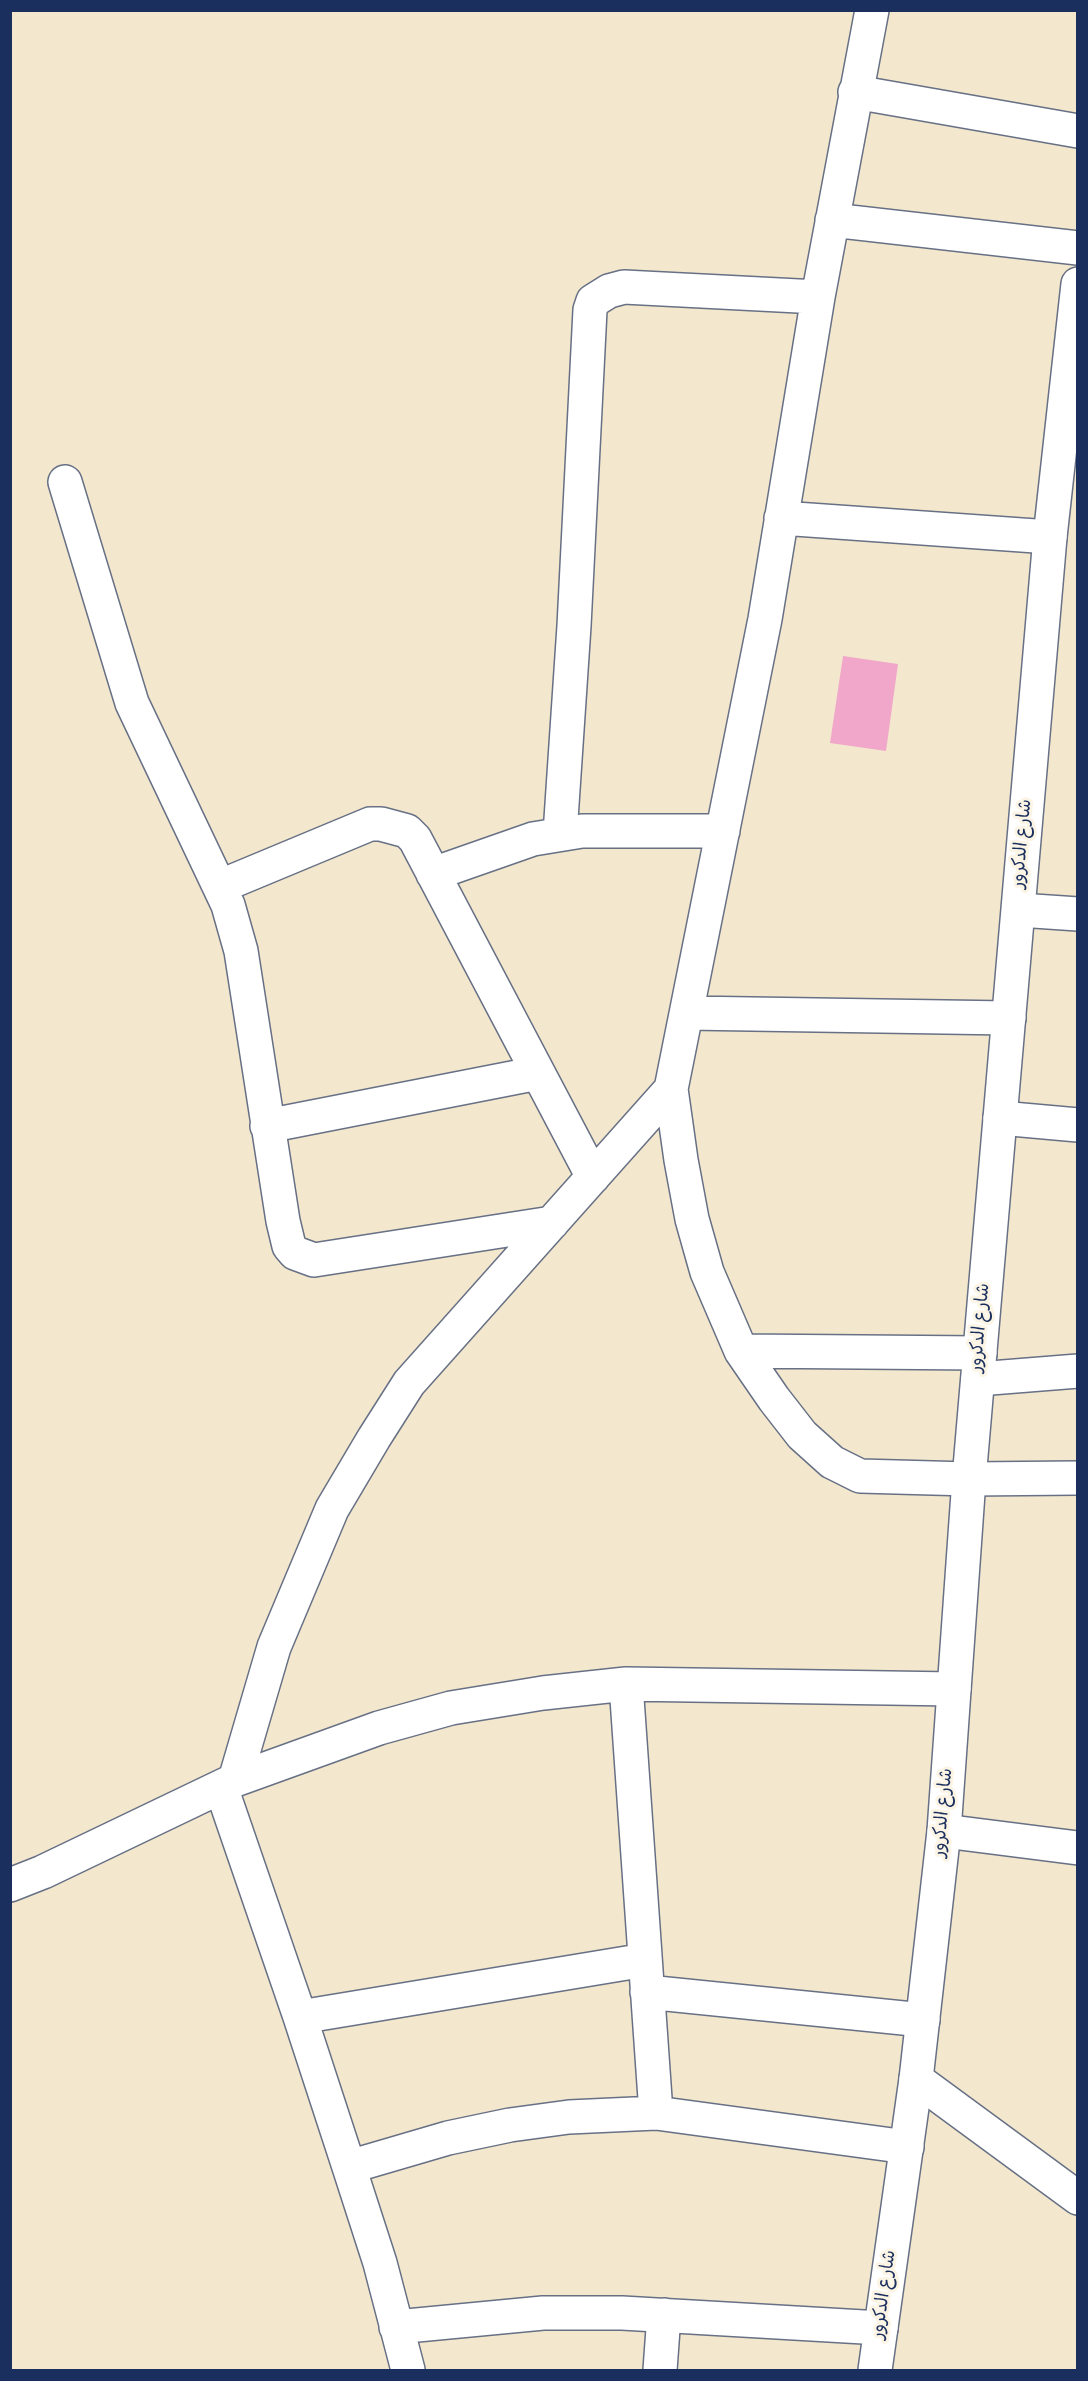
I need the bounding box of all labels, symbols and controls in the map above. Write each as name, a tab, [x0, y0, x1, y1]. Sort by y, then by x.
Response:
street label: شارع الدكرور	[1009, 799, 1039, 889]
street label: شارع الدكرور	[967, 1283, 997, 1373]
street label: شارع الدكرور	[930, 1768, 960, 1858]
street label: شارع الدكرور	[869, 2249, 903, 2341]

